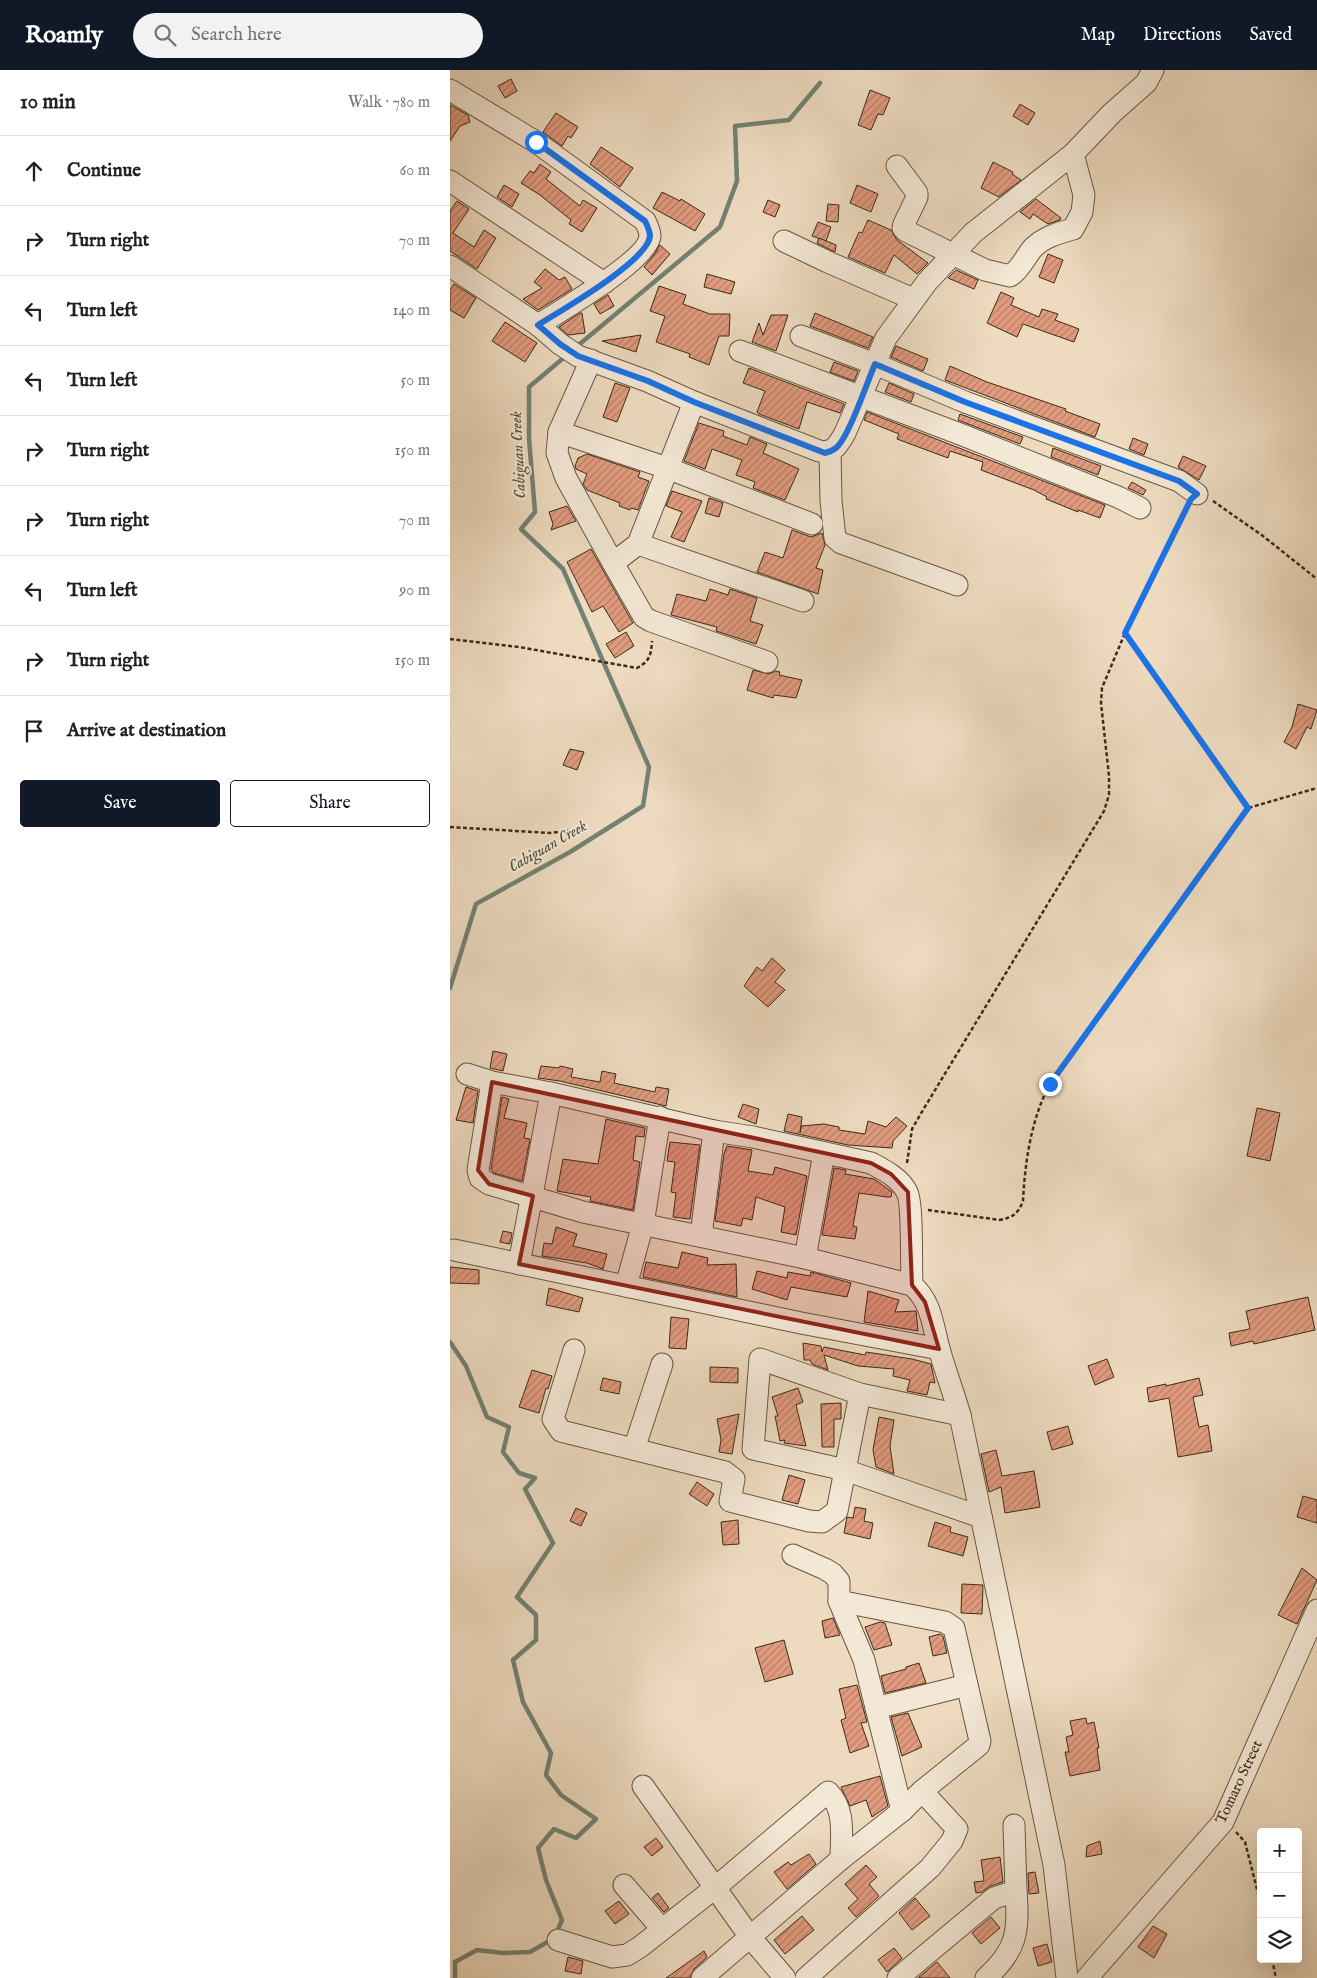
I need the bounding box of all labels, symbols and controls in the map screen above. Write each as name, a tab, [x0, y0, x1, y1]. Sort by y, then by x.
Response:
search box	[133, 13, 483, 58]
text: Roamly	[25, 20, 103, 51]
icon: search	[151, 21, 179, 49]
text: Search here	[191, 23, 282, 47]
text: Map	[1081, 24, 1115, 47]
text: Directions	[1143, 24, 1221, 47]
text: Saved	[1249, 24, 1292, 47]
text: 10 min	[20, 89, 76, 116]
text: Walk · 780 m	[348, 93, 430, 113]
route start	[525, 131, 548, 154]
icon: ahead	[20, 157, 48, 185]
text: Continue	[67, 159, 141, 183]
text: 60 m	[400, 161, 430, 181]
icon: right	[20, 227, 48, 255]
text: Turn right	[67, 229, 149, 253]
text: 70 m	[399, 231, 430, 251]
icon: left	[20, 297, 48, 325]
text: Turn left	[67, 299, 138, 323]
text: 140 m	[392, 301, 430, 321]
icon: left	[20, 367, 48, 395]
text: Turn left	[67, 369, 138, 393]
text: 50 m	[401, 371, 430, 391]
water label: Cabiguan Creek	[507, 410, 531, 499]
icon: right	[20, 437, 48, 465]
text: Turn right	[67, 439, 149, 463]
text: 150 m	[395, 441, 430, 461]
icon: right	[20, 507, 48, 535]
text: Turn right	[67, 509, 149, 533]
text: 70 m	[399, 511, 430, 531]
icon: left	[20, 577, 48, 605]
text: Turn left	[67, 579, 138, 603]
text: 90 m	[399, 581, 430, 601]
icon: right	[20, 647, 48, 675]
text: Turn right	[67, 649, 149, 673]
text: 150 m	[395, 651, 430, 671]
icon: arrive	[20, 717, 48, 745]
text: Arrive at destination	[67, 719, 226, 743]
button: Save	[20, 780, 220, 827]
button: Share	[230, 780, 430, 827]
water label: Cabiguan Creek	[505, 816, 591, 878]
route end	[1039, 1073, 1062, 1096]
street label: Tomaro Street	[1211, 1737, 1267, 1827]
map controls	[1257, 1828, 1302, 1963]
button: +	[1257, 1828, 1302, 1873]
button: −	[1257, 1873, 1302, 1918]
button: layers	[1257, 1918, 1302, 1963]

